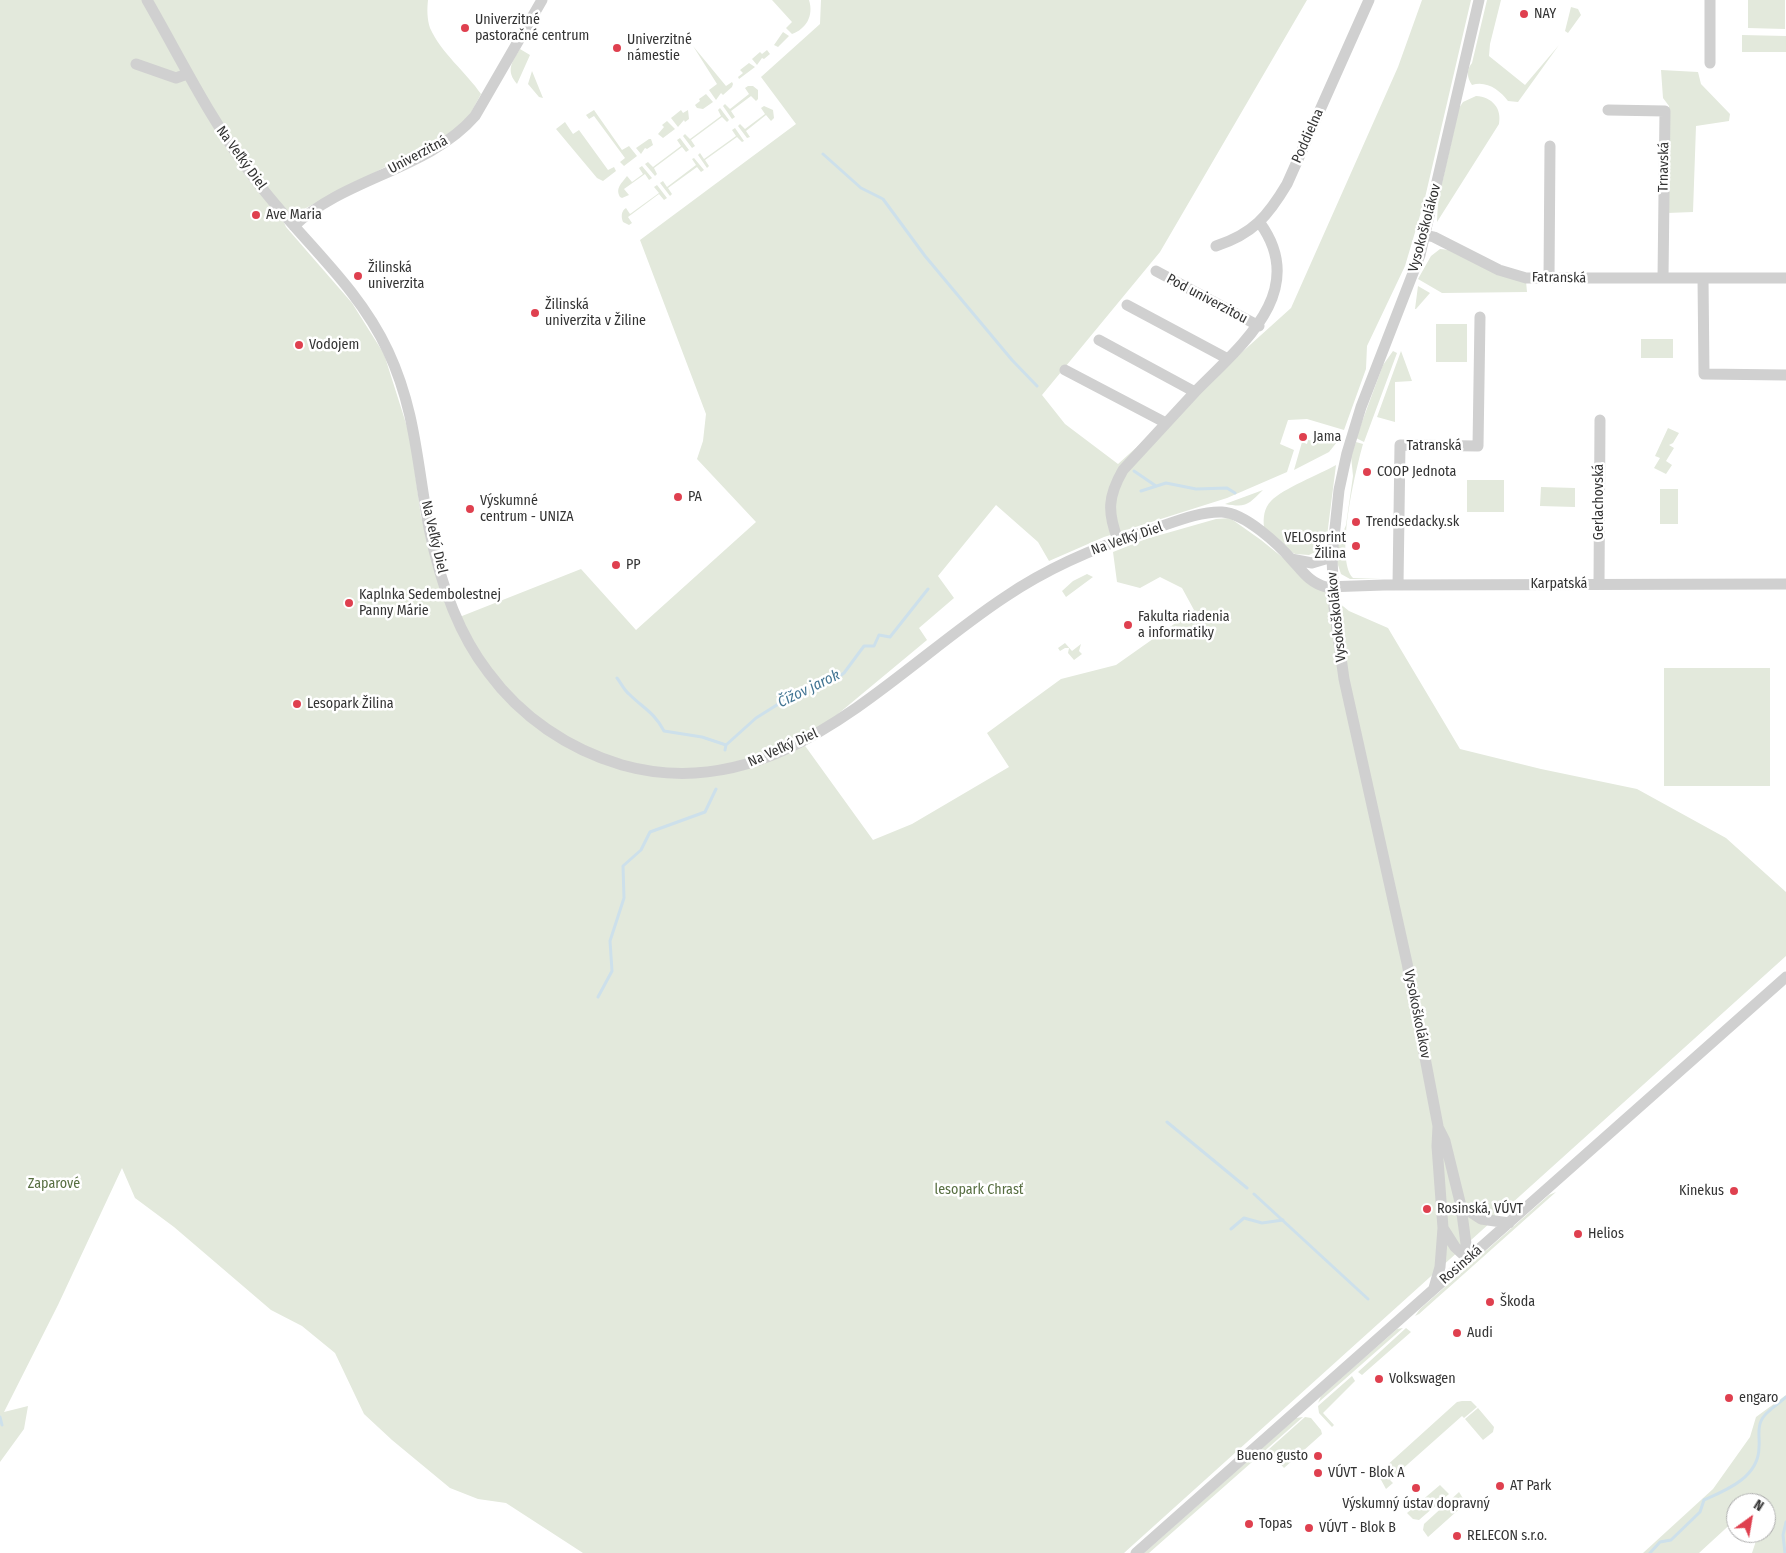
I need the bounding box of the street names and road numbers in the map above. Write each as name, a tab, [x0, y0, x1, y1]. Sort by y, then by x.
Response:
street label: Poddielna	[1289, 106, 1327, 166]
street label: Na Veľký Diel	[212, 123, 270, 193]
street label: Univerzitná	[385, 132, 451, 178]
street label: Trnavská	[1655, 142, 1673, 192]
street label: Vysokoškolákov	[1405, 182, 1445, 274]
street label: Fatranská	[1532, 269, 1586, 287]
street label: Pod univerzitou	[1164, 271, 1250, 327]
street label: Tatranská	[1406, 438, 1462, 454]
street label: Gerlachovská	[1591, 464, 1607, 540]
street label: Na Veľký Diel	[417, 499, 451, 575]
street label: Na Veľký Diel	[1089, 519, 1165, 559]
street label: Vysokoškolákov	[1324, 571, 1350, 663]
street label: Karpatská	[1531, 576, 1587, 592]
street label: Na Veľký Diel	[746, 725, 820, 771]
street label: Vysokoškolákov	[1400, 968, 1434, 1060]
street label: Rosinská	[1436, 1242, 1486, 1288]

